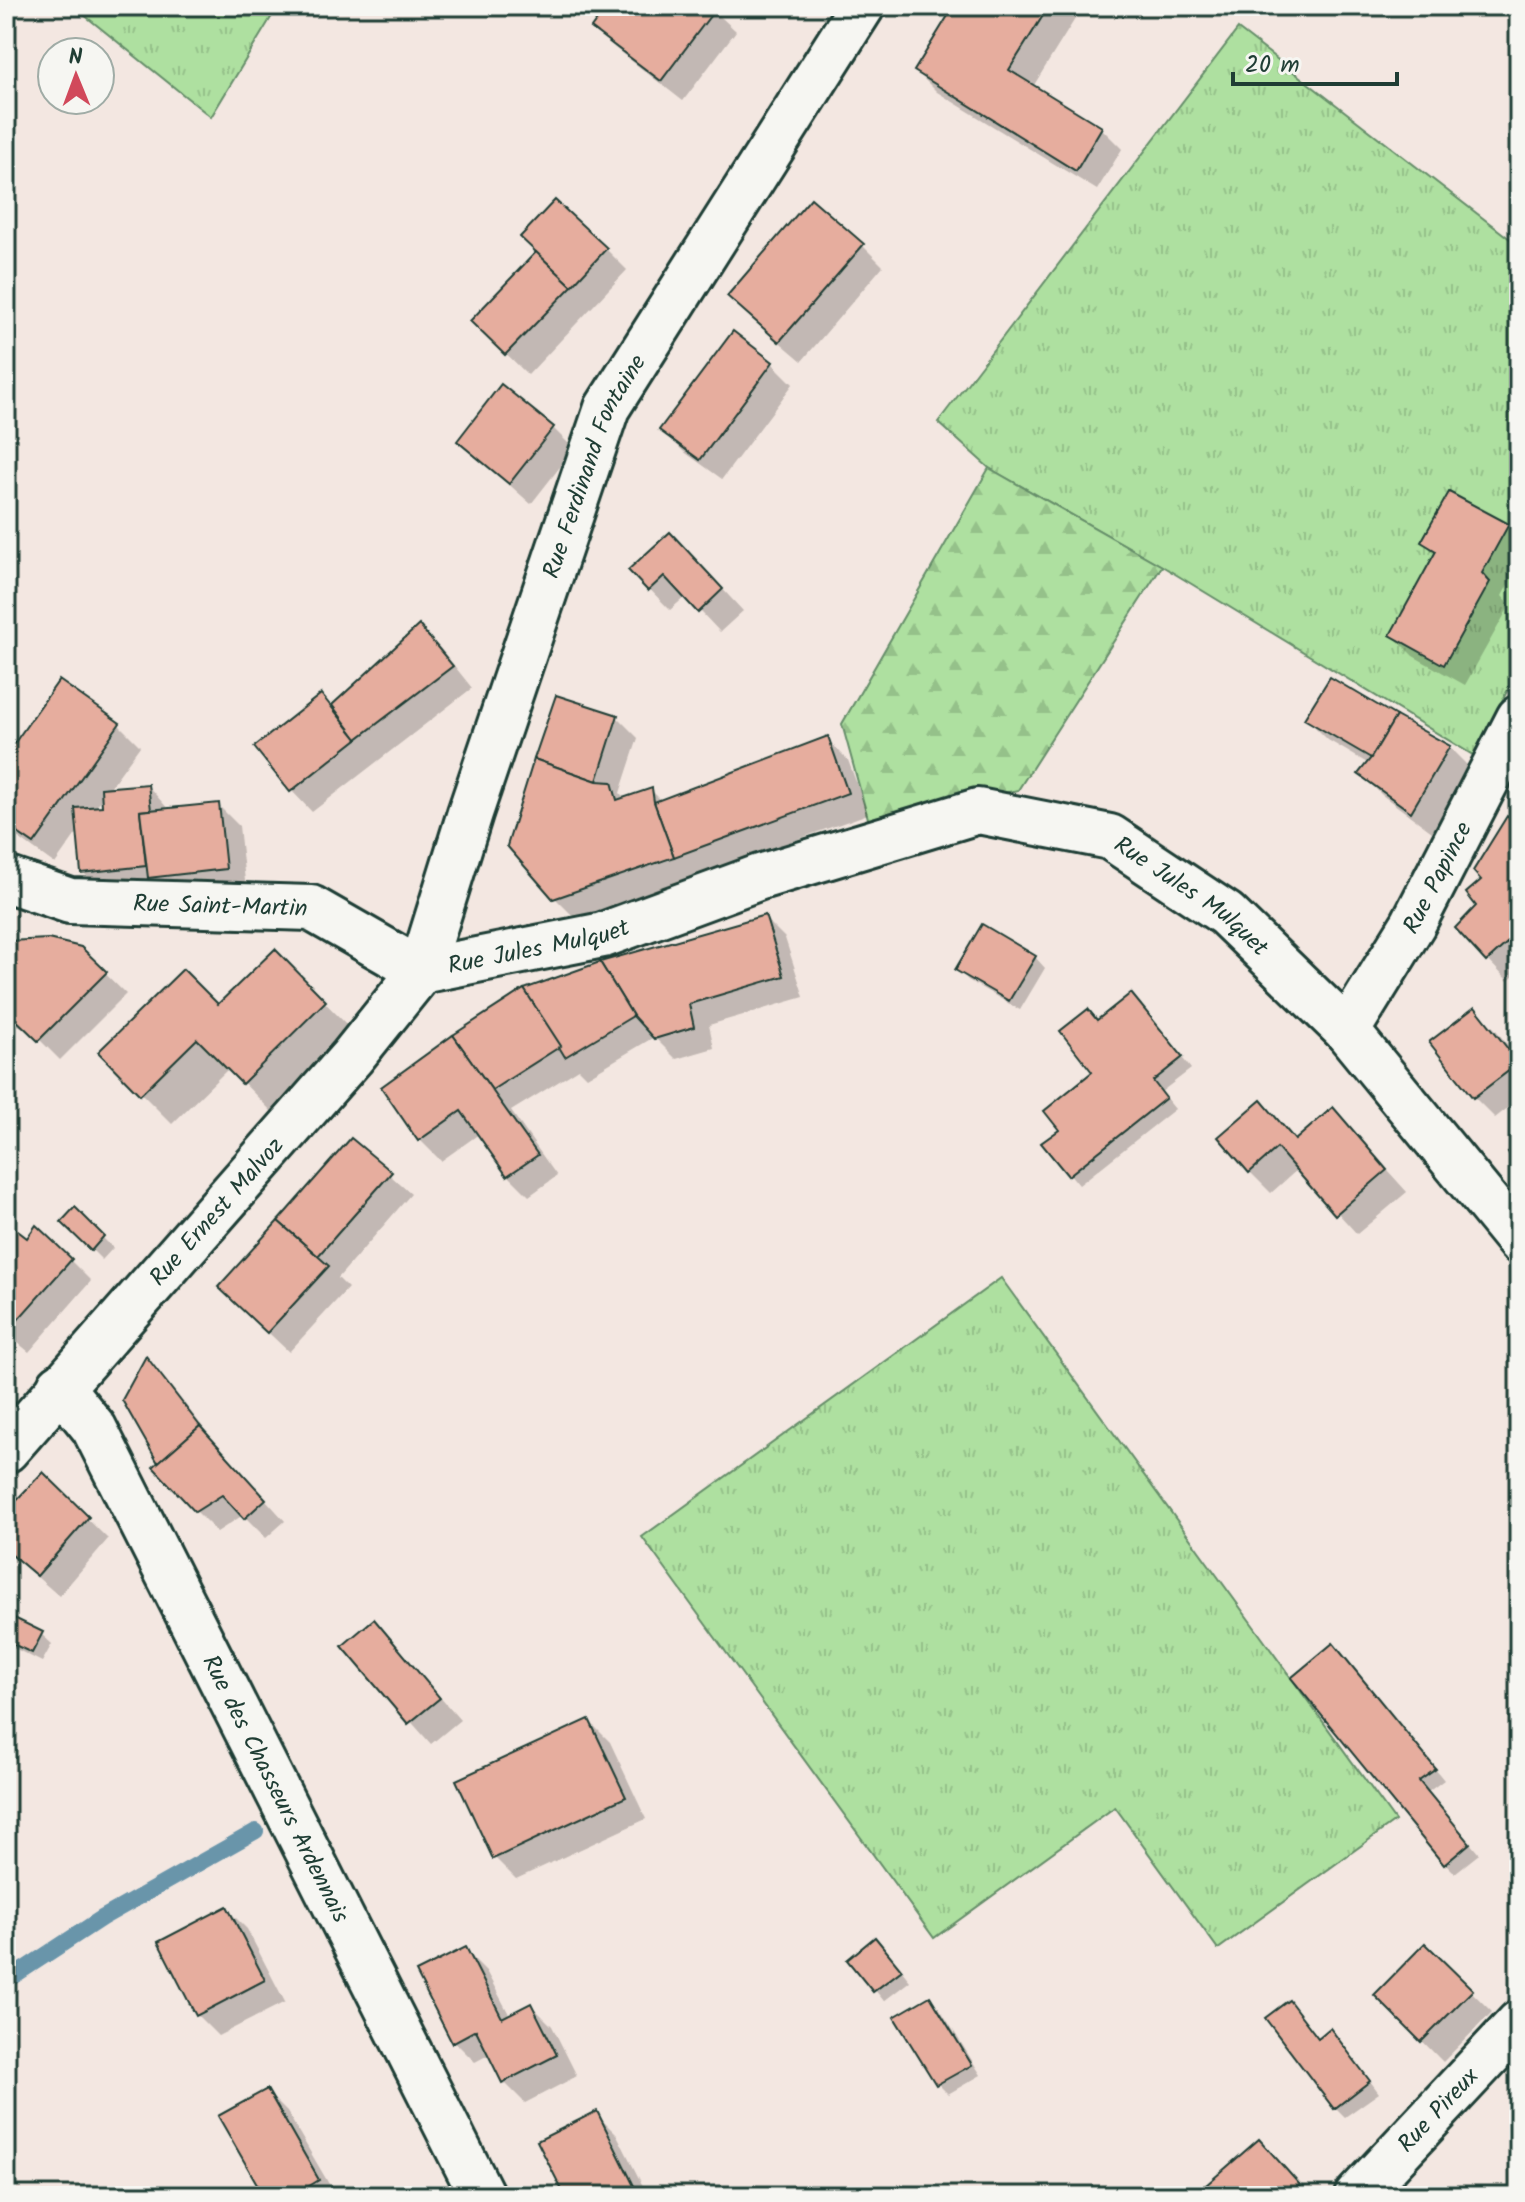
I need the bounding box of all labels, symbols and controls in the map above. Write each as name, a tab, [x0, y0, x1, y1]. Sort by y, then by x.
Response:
north arrow	[36, 36, 116, 116]
scale bar	[1233, 36, 1397, 86]
text: N	[68, 41, 83, 76]
text: 20 m	[1245, 46, 1300, 85]
street label: Rue Ferdinand Fontaine	[533, 347, 658, 584]
street label: Rue Papince	[1393, 815, 1484, 942]
street label: Rue Jules Mulquet	[1105, 827, 1278, 967]
street label: Rue Saint-Martin	[132, 885, 308, 929]
street label: Rue Jules Mulquet	[445, 909, 636, 986]
street label: Rue Ernest Malvoz	[140, 1129, 294, 1296]
street label: Rue des Chasseurs Ardennais	[191, 1648, 359, 1930]
street label: Rue Pireux	[1389, 2059, 1489, 2163]

